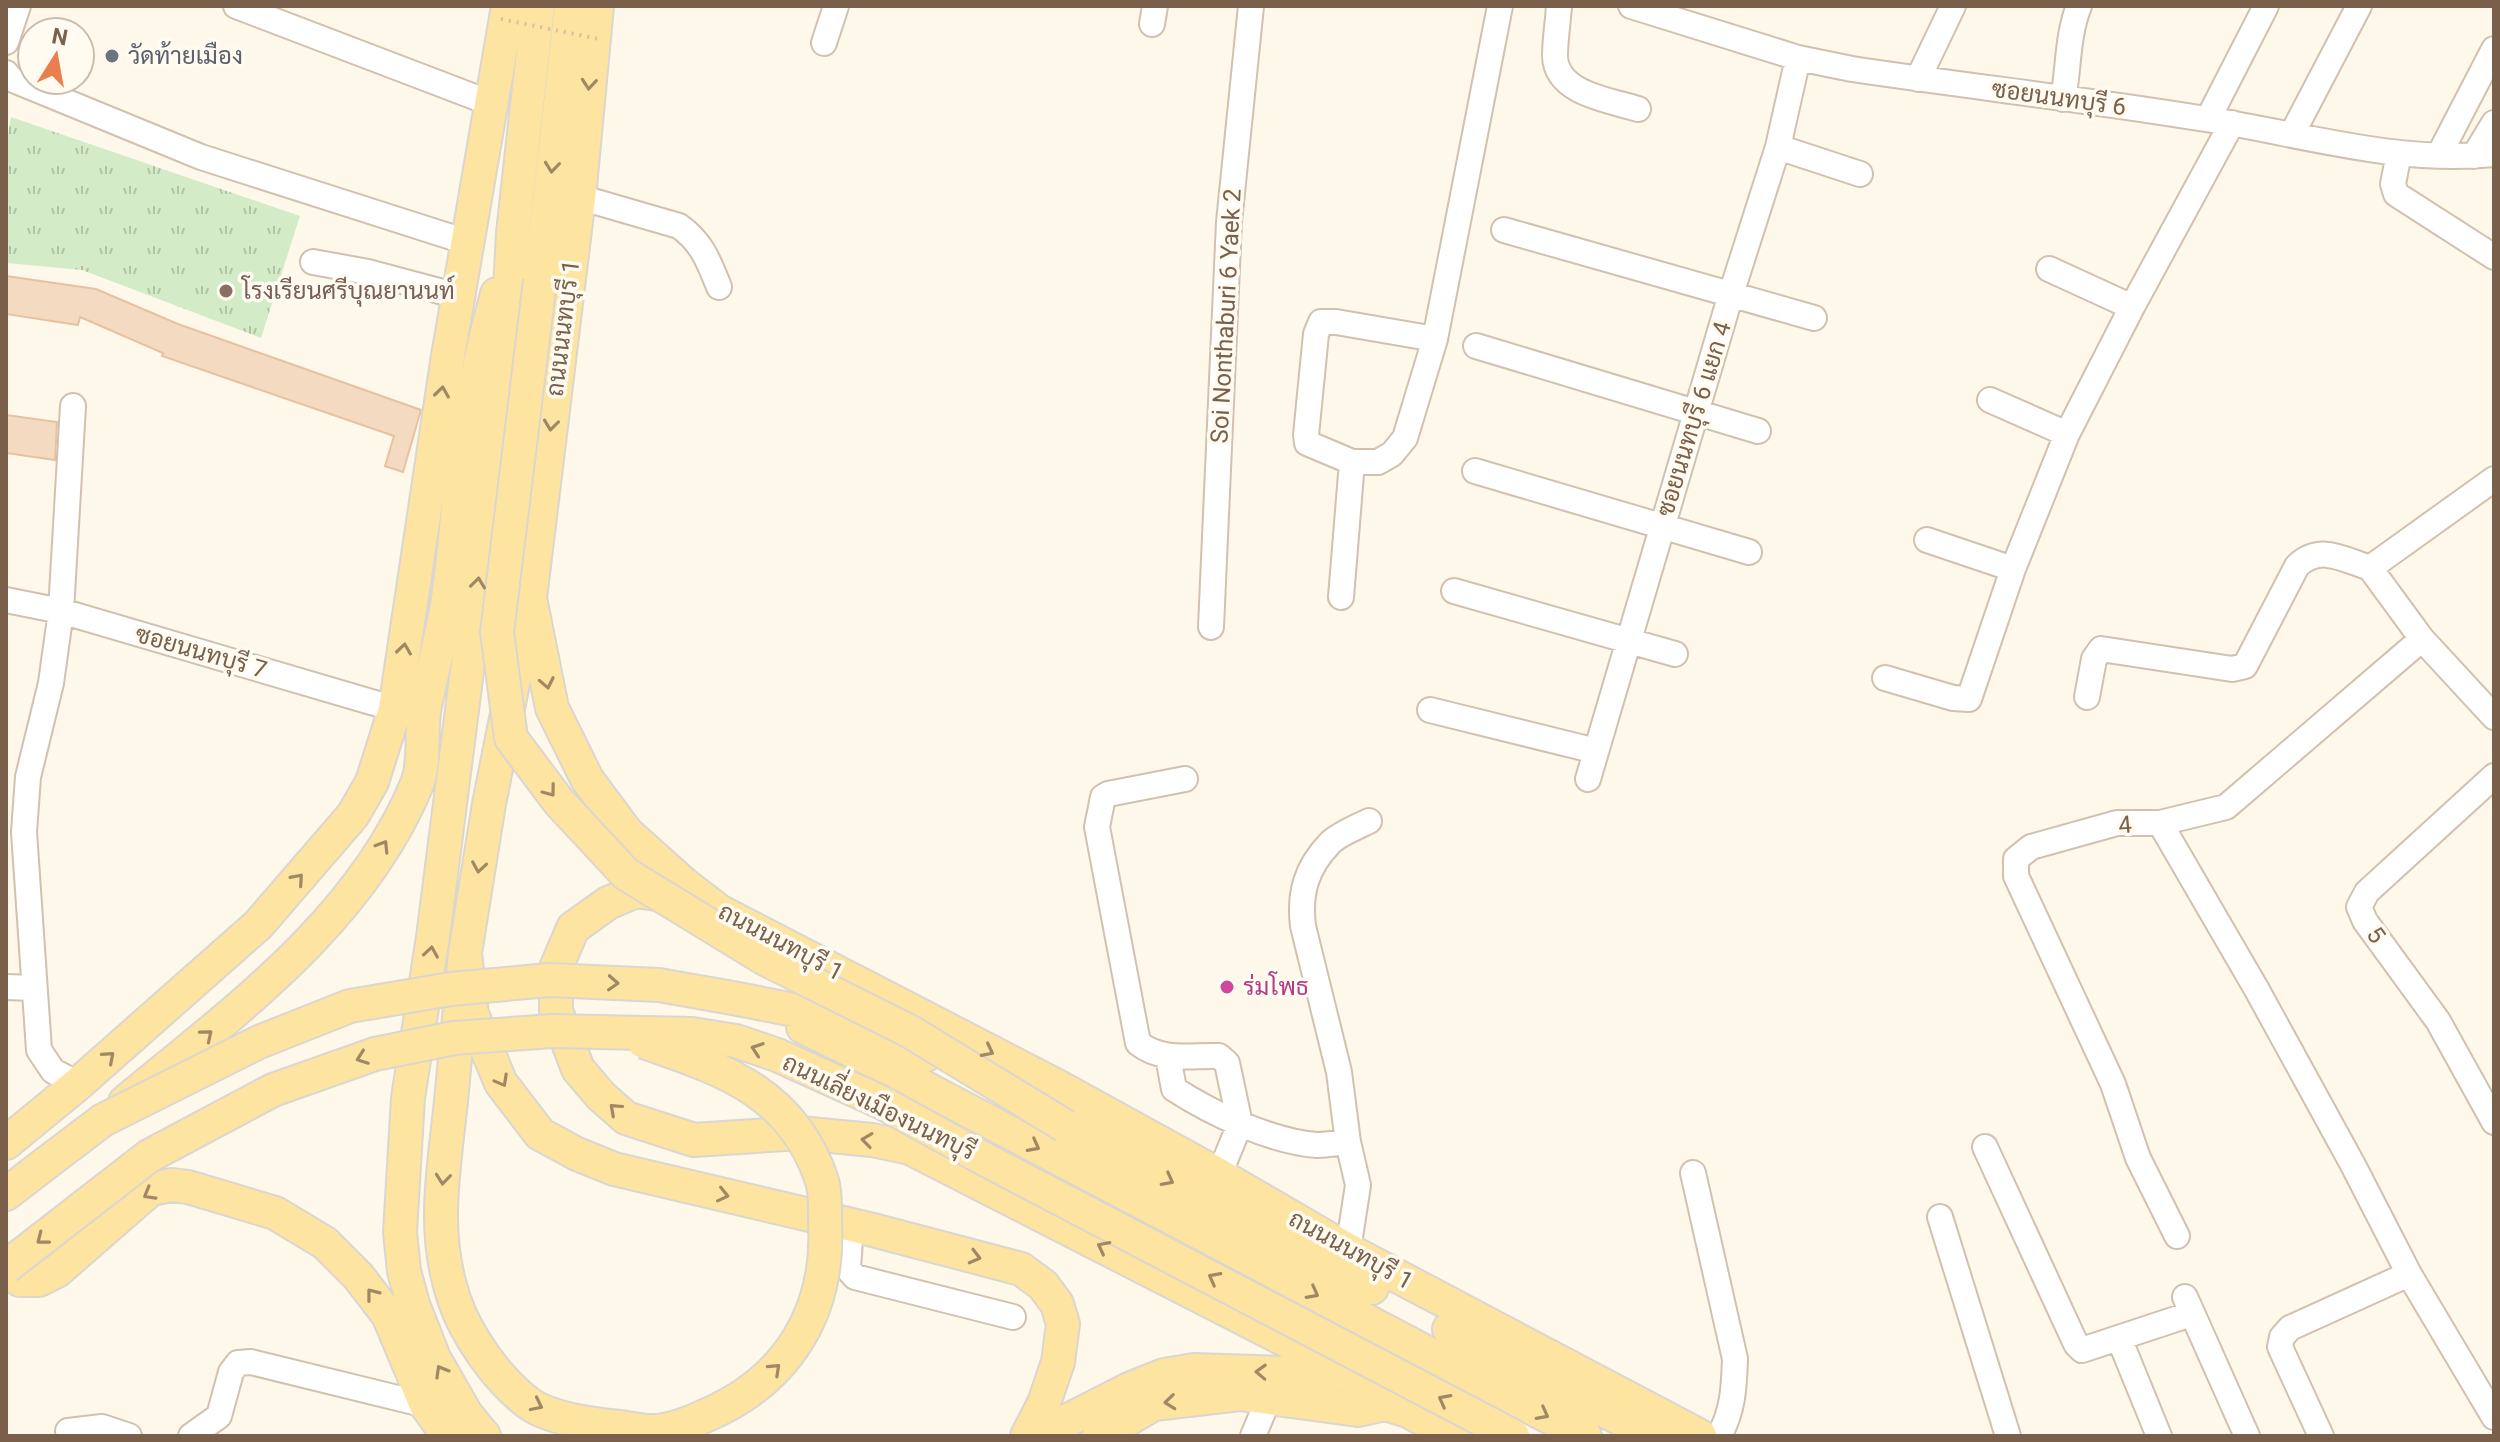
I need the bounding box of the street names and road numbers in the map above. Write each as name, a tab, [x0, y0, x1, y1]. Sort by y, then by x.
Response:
street label: ซอยนนทบุรี 6	[1990, 74, 2128, 123]
street label: Soi Nonthaburi 6 Yaek 2	[1205, 188, 1247, 444]
street label: ถนนนนทบุรี 1	[540, 258, 587, 398]
street label: ซอยนนทบุรี 6 แยก 4	[1650, 318, 1739, 520]
street label: ซอยนนทบุรี 7	[131, 619, 270, 686]
street label: 4	[2117, 810, 2133, 840]
street label: ถนนนนทบุรี 1	[713, 897, 849, 988]
street label: 5	[2361, 921, 2391, 949]
street label: ถนนเลี่ยงเมืองนนทบุรี	[777, 1042, 983, 1168]
street label: ถนนนนทบุรี 1	[1283, 1204, 1418, 1297]

